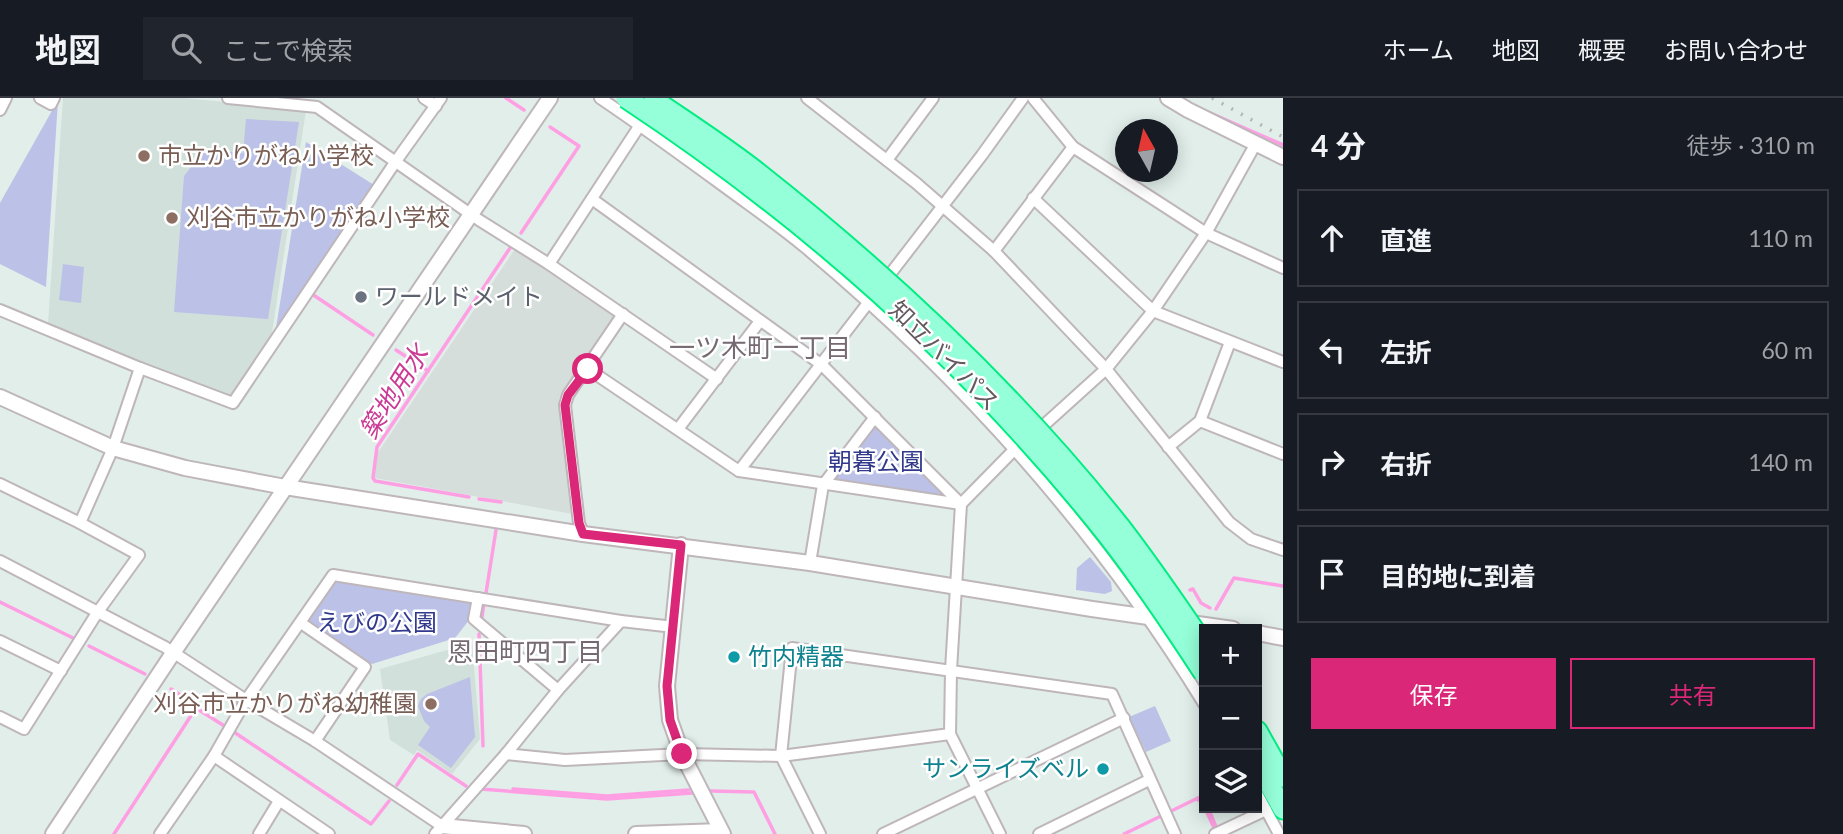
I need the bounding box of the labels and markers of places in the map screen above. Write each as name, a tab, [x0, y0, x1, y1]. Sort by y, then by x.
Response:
place label: 市立かりがね小学校	[158, 140, 374, 169]
marker: 市立かりがね小学校	[136, 148, 152, 164]
place label: 刈谷市立かりがね小学校	[186, 202, 450, 231]
marker: 刈谷市立かりがね小学校	[164, 210, 180, 226]
place label: ワールドメイト	[375, 281, 543, 310]
marker: ワールドメイト	[353, 289, 369, 305]
place label: 竹内精器	[748, 641, 844, 670]
marker: 竹内精器	[726, 649, 742, 665]
place label: 刈谷市立かりがね幼稚園	[153, 688, 417, 717]
marker: 刈谷市立かりがね幼稚園	[423, 696, 439, 712]
place label: サンライズベル	[922, 753, 1089, 782]
marker: サンライズベル	[1095, 761, 1111, 777]

